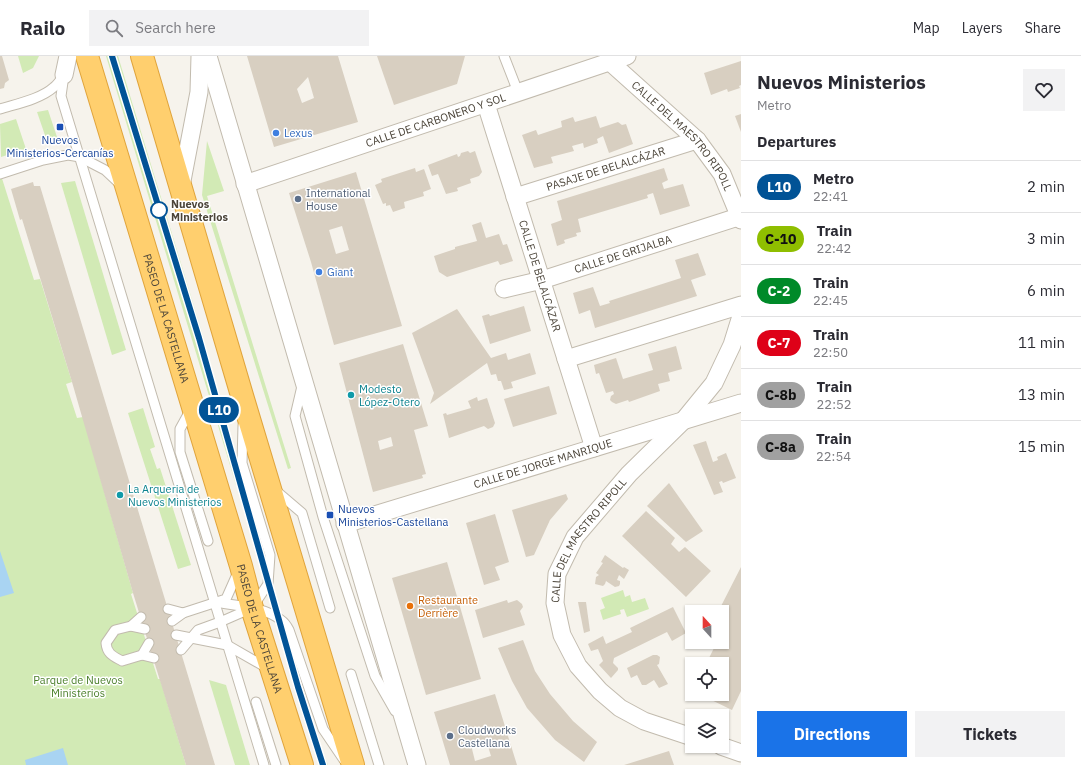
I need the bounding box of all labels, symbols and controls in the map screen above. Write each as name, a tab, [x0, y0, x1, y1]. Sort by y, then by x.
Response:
search box	[89, 10, 369, 46]
text: Railo	[20, 16, 65, 40]
icon: search	[103, 17, 125, 39]
text: Search here	[135, 18, 216, 37]
text: Map	[913, 19, 940, 37]
text: Layers	[962, 19, 1003, 37]
text: Share	[1025, 19, 1061, 37]
button: heart	[1023, 69, 1065, 111]
text: Nuevos Ministerios	[757, 70, 926, 94]
street label: CALLE DEL MAESTRO RIPOLL	[629, 78, 735, 193]
street label: CALLE DE CARBONERO Y SOL	[364, 90, 508, 150]
text: Metro	[757, 97, 791, 114]
marker: Nuevos Ministerios-Cercanías	[55, 122, 65, 132]
place label: Lexus	[284, 126, 313, 140]
marker: Lexus	[271, 128, 281, 138]
text: Departures	[757, 132, 836, 151]
place label: Nuevos Ministerios-Cercanías	[6, 133, 114, 160]
street label: PASAJE DE BELALCÁZAR	[544, 143, 667, 194]
text: Metro	[813, 169, 854, 188]
text: 2 min	[1027, 177, 1065, 196]
text: L10	[767, 178, 791, 196]
place label: International House	[306, 186, 371, 213]
text: 22:41	[813, 188, 848, 205]
marker: International House	[293, 194, 303, 204]
place label: Nuevos Ministerios	[171, 197, 228, 224]
marker: Nuevos Ministerios	[150, 201, 168, 219]
street label: CALLE DE BELALCÁZAR	[516, 218, 564, 333]
text: Train	[816, 221, 852, 240]
text: 3 min	[1027, 229, 1065, 248]
text: C-10	[765, 230, 796, 248]
street label: CALLE DE GRIJALBA	[572, 232, 673, 276]
text: 22:42	[816, 240, 851, 257]
street label: PASEO DE LA CASTELLANA	[140, 252, 192, 385]
place label: Giant	[327, 265, 354, 279]
marker: Giant	[314, 267, 324, 277]
text: Train	[813, 273, 849, 292]
text: 6 min	[1027, 281, 1065, 300]
text: C-2	[767, 282, 791, 300]
text: 22:45	[813, 292, 848, 309]
text: Train	[813, 325, 849, 344]
text: 11 min	[1018, 333, 1065, 352]
text: C-7	[767, 334, 791, 352]
text: 22:50	[813, 344, 848, 361]
text: Train	[817, 377, 852, 396]
place label: Modesto López-Otero	[359, 382, 420, 409]
text: 13 min	[1018, 385, 1065, 404]
text: C-8b	[765, 386, 797, 404]
marker: Modesto López-Otero	[346, 390, 356, 400]
text: 22:52	[817, 396, 852, 413]
line badge: L10	[196, 397, 242, 423]
text: L10	[207, 401, 231, 419]
text: Train	[816, 429, 852, 448]
street label: CALLE DE JORGE MANRIQUE	[472, 436, 614, 491]
text: 15 min	[1018, 437, 1065, 456]
text: C-8a	[765, 438, 796, 456]
text: 22:54	[816, 448, 851, 465]
street label: CALLE DEL MAESTRO RIPOLL	[548, 475, 630, 603]
place label: La Arqueria de Nuevos Ministerios	[128, 482, 222, 509]
marker: La Arqueria de Nuevos Ministerios	[115, 490, 125, 500]
place label: Nuevos Ministerios-Castellana	[338, 502, 448, 529]
marker: Nuevos Ministerios-Castellana	[325, 510, 335, 520]
street label: PASEO DE LA CASTELLANA	[234, 562, 286, 695]
place label: Restaurante Derrière	[418, 593, 478, 620]
marker: Restaurante Derrière	[405, 601, 415, 611]
north arrow	[685, 605, 729, 649]
map controls	[685, 605, 729, 753]
button: locate	[685, 657, 729, 701]
park label: Parque de Nuevos Ministerios	[33, 673, 123, 700]
button: layers	[685, 709, 729, 753]
button: Directions	[757, 711, 907, 757]
button: Tickets	[915, 711, 1065, 757]
place label: Cloudworks Castellana	[458, 723, 516, 750]
marker: Cloudworks Castellana	[445, 731, 455, 741]

